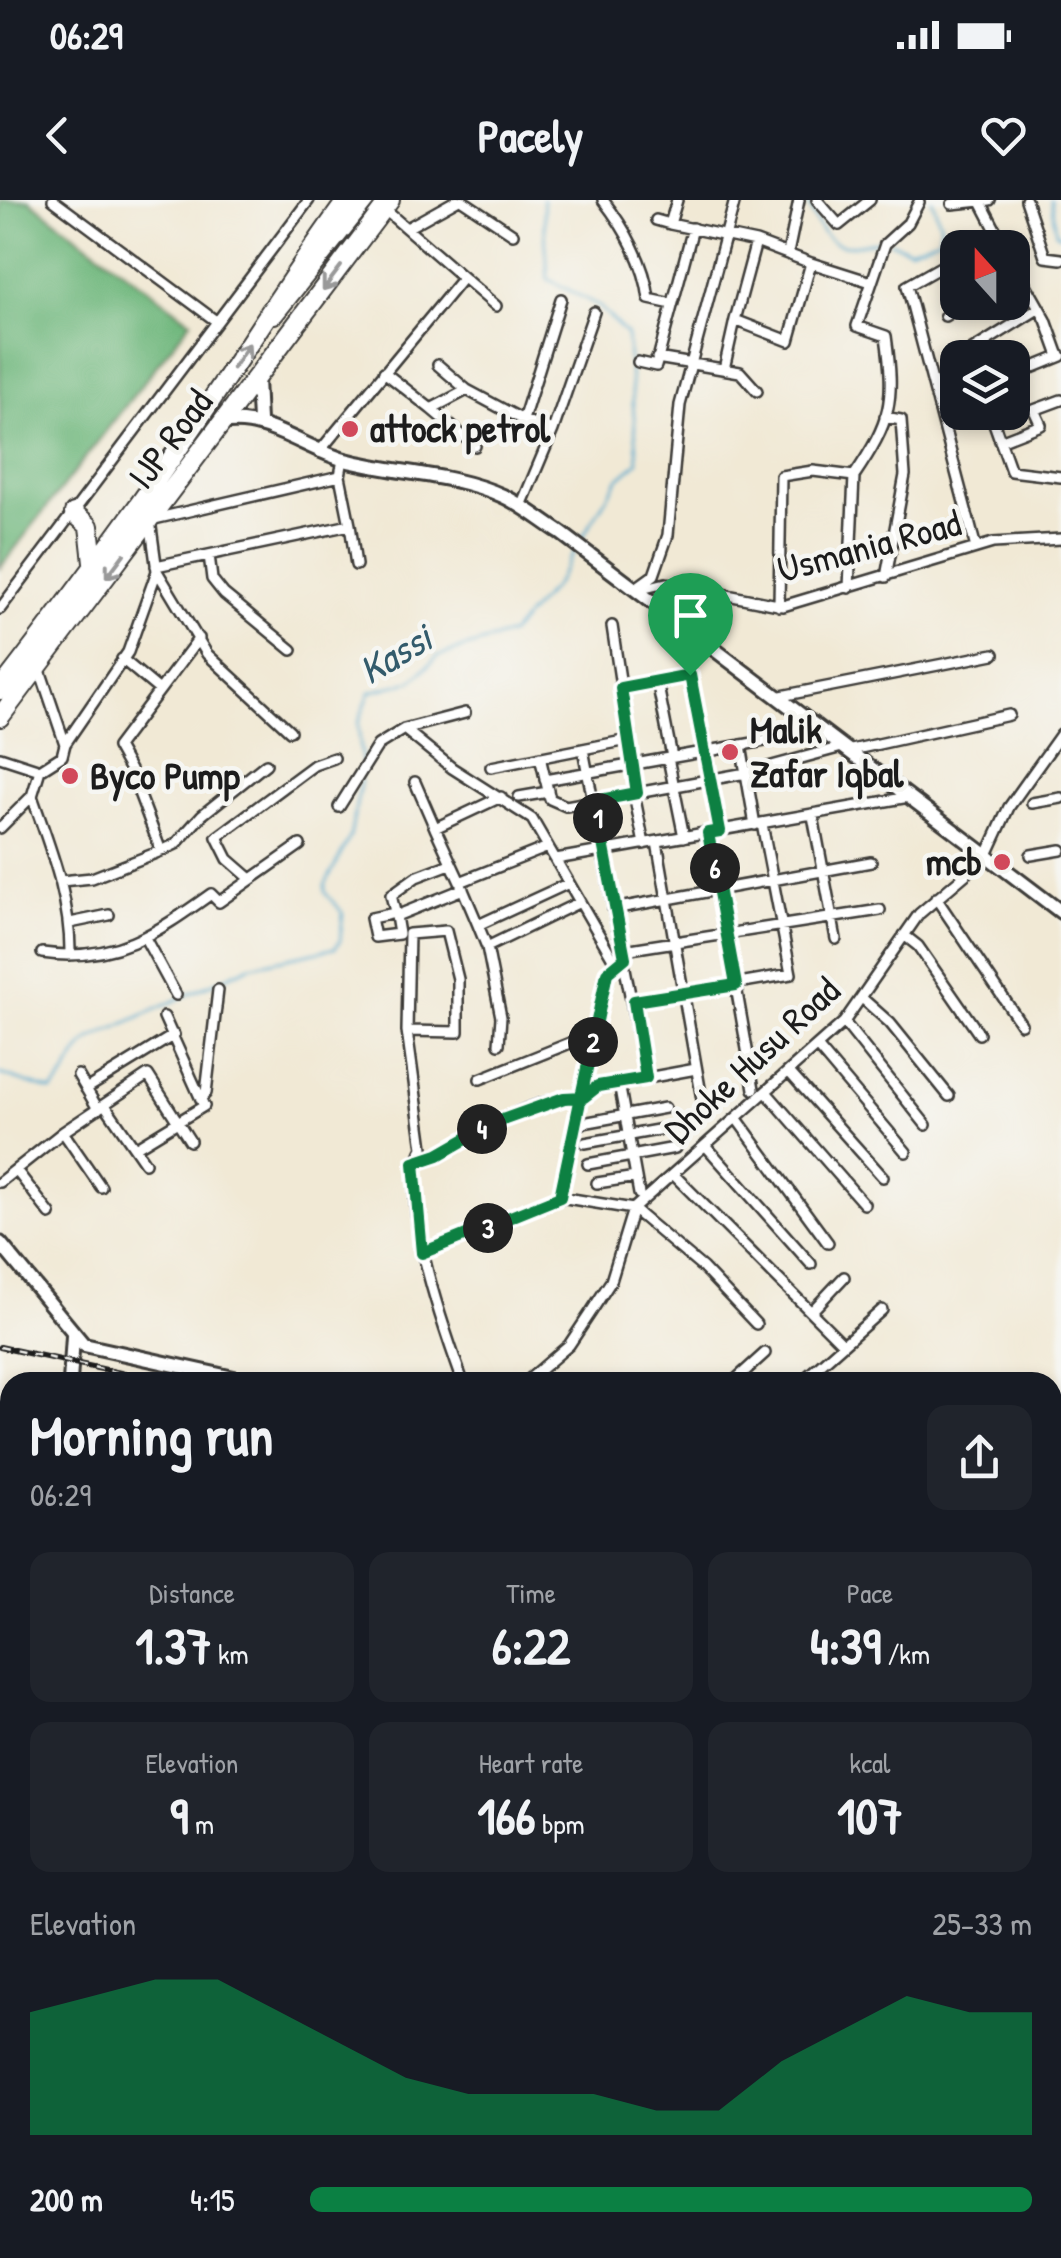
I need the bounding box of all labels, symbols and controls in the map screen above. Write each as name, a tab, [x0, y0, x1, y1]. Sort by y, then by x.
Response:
text: 06:29	[50, 9, 123, 61]
text: Pacely	[478, 105, 583, 166]
icon: back	[30, 108, 85, 163]
icon: heart	[976, 108, 1031, 163]
north arrow	[940, 230, 1030, 320]
map controls	[940, 230, 1030, 430]
one-way arrow	[322, 264, 343, 291]
button: layers	[940, 340, 1030, 430]
one-way arrow	[231, 343, 252, 371]
street label: IJP Road	[115, 378, 224, 499]
place label: attock petrol	[370, 402, 551, 455]
marker: attock petrol	[339, 418, 361, 440]
street label: Usmania Road	[771, 496, 966, 594]
one-way arrow	[105, 552, 126, 579]
pin	[648, 573, 733, 676]
icon: arrive	[663, 588, 718, 643]
water label: Kassi	[348, 608, 445, 696]
place label: Malik Zafar Iqbal	[750, 703, 904, 800]
marker: Malik Zafar Iqbal	[719, 741, 741, 763]
place label: Byco Pump	[90, 749, 240, 802]
marker: Byco Pump	[59, 765, 81, 787]
pin: 1	[573, 793, 623, 843]
text: 1	[593, 799, 603, 837]
place label: mcb	[926, 835, 982, 887]
pin: 6	[690, 843, 740, 893]
text: 6	[709, 849, 721, 887]
marker: mcb	[991, 851, 1013, 873]
street label: Dhoke Husu Road	[652, 964, 851, 1154]
pin: 2	[568, 1017, 618, 1067]
text: 2	[586, 1023, 600, 1061]
pin: 4	[457, 1104, 507, 1154]
text: 4	[477, 1110, 487, 1148]
pin: 3	[463, 1203, 513, 1253]
text: 3	[482, 1209, 494, 1247]
text: Morning run	[30, 1398, 273, 1472]
button: share	[927, 1405, 1032, 1510]
text: 06:29	[30, 1473, 91, 1516]
text: Distance	[149, 1574, 235, 1612]
text: Time	[506, 1574, 556, 1612]
text: Pace	[847, 1574, 893, 1612]
text: 1.37	[135, 1612, 211, 1680]
text: 6:22	[492, 1612, 570, 1680]
text: 4:39	[810, 1612, 881, 1680]
text: km	[211, 1635, 249, 1673]
text: /km	[881, 1635, 930, 1673]
text: Elevation	[146, 1744, 239, 1782]
text: Heart rate	[479, 1744, 583, 1782]
text: kcal	[850, 1744, 890, 1782]
text: 9	[170, 1782, 188, 1850]
text: 166	[477, 1782, 536, 1850]
text: 107	[837, 1782, 903, 1850]
text: m	[188, 1805, 214, 1843]
text: bpm	[536, 1805, 585, 1843]
text: Elevation	[30, 1902, 136, 1945]
text: 25–33 m	[932, 1902, 1032, 1945]
text: 200 m	[30, 2178, 103, 2221]
text: 4:15	[190, 2178, 235, 2221]

